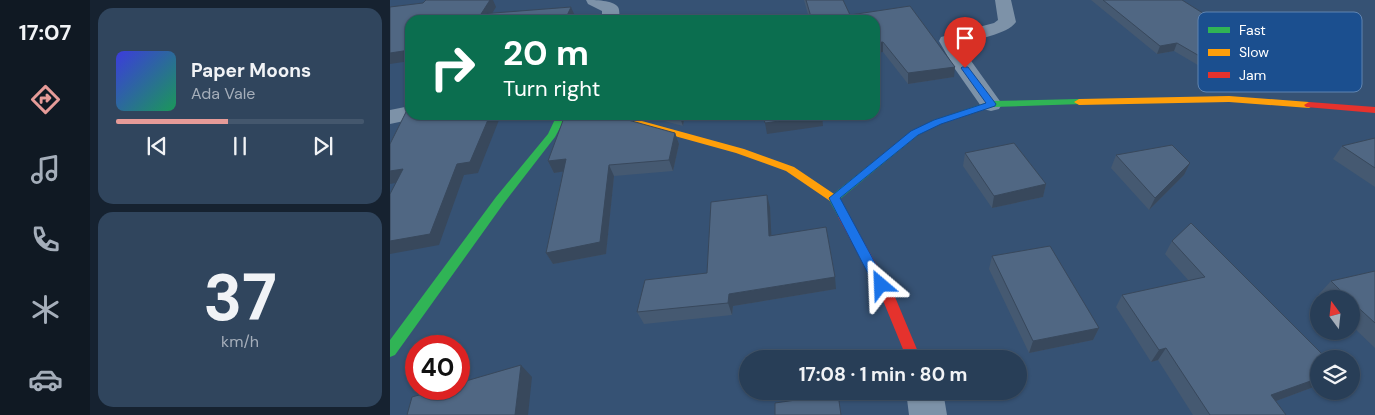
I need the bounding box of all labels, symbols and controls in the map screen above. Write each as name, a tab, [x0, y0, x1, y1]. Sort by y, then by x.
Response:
legend	[1198, 12, 1362, 92]
pin	[944, 17, 986, 68]
text: 17:07	[19, 18, 71, 47]
text: Fast	[1239, 21, 1266, 39]
icon: arrive	[951, 24, 979, 52]
text: 20 m	[503, 30, 589, 76]
icon: right	[420, 35, 485, 100]
text: Slow	[1239, 43, 1269, 61]
text: Paper Moons	[191, 58, 311, 83]
text: Jam	[1239, 66, 1266, 84]
text: Turn right	[503, 74, 600, 103]
icon: directions	[28, 82, 63, 117]
text: Ada Vale	[191, 83, 255, 104]
icon: previous	[143, 132, 171, 160]
icon: pause	[226, 132, 254, 160]
icon: next	[309, 132, 337, 160]
icon: music	[28, 152, 63, 187]
icon: phone	[28, 222, 63, 257]
text: 37	[203, 256, 277, 340]
position arrow	[854, 258, 906, 310]
north arrow	[1310, 290, 1360, 340]
map controls	[1310, 290, 1360, 400]
icon: climate	[28, 292, 63, 327]
text: km/h	[221, 331, 259, 352]
speed limit sign: 40	[405, 335, 470, 400]
button: layers	[1310, 350, 1360, 400]
icon: car	[28, 362, 63, 397]
text: 17:08 · 1 min · 80 m	[799, 362, 967, 387]

